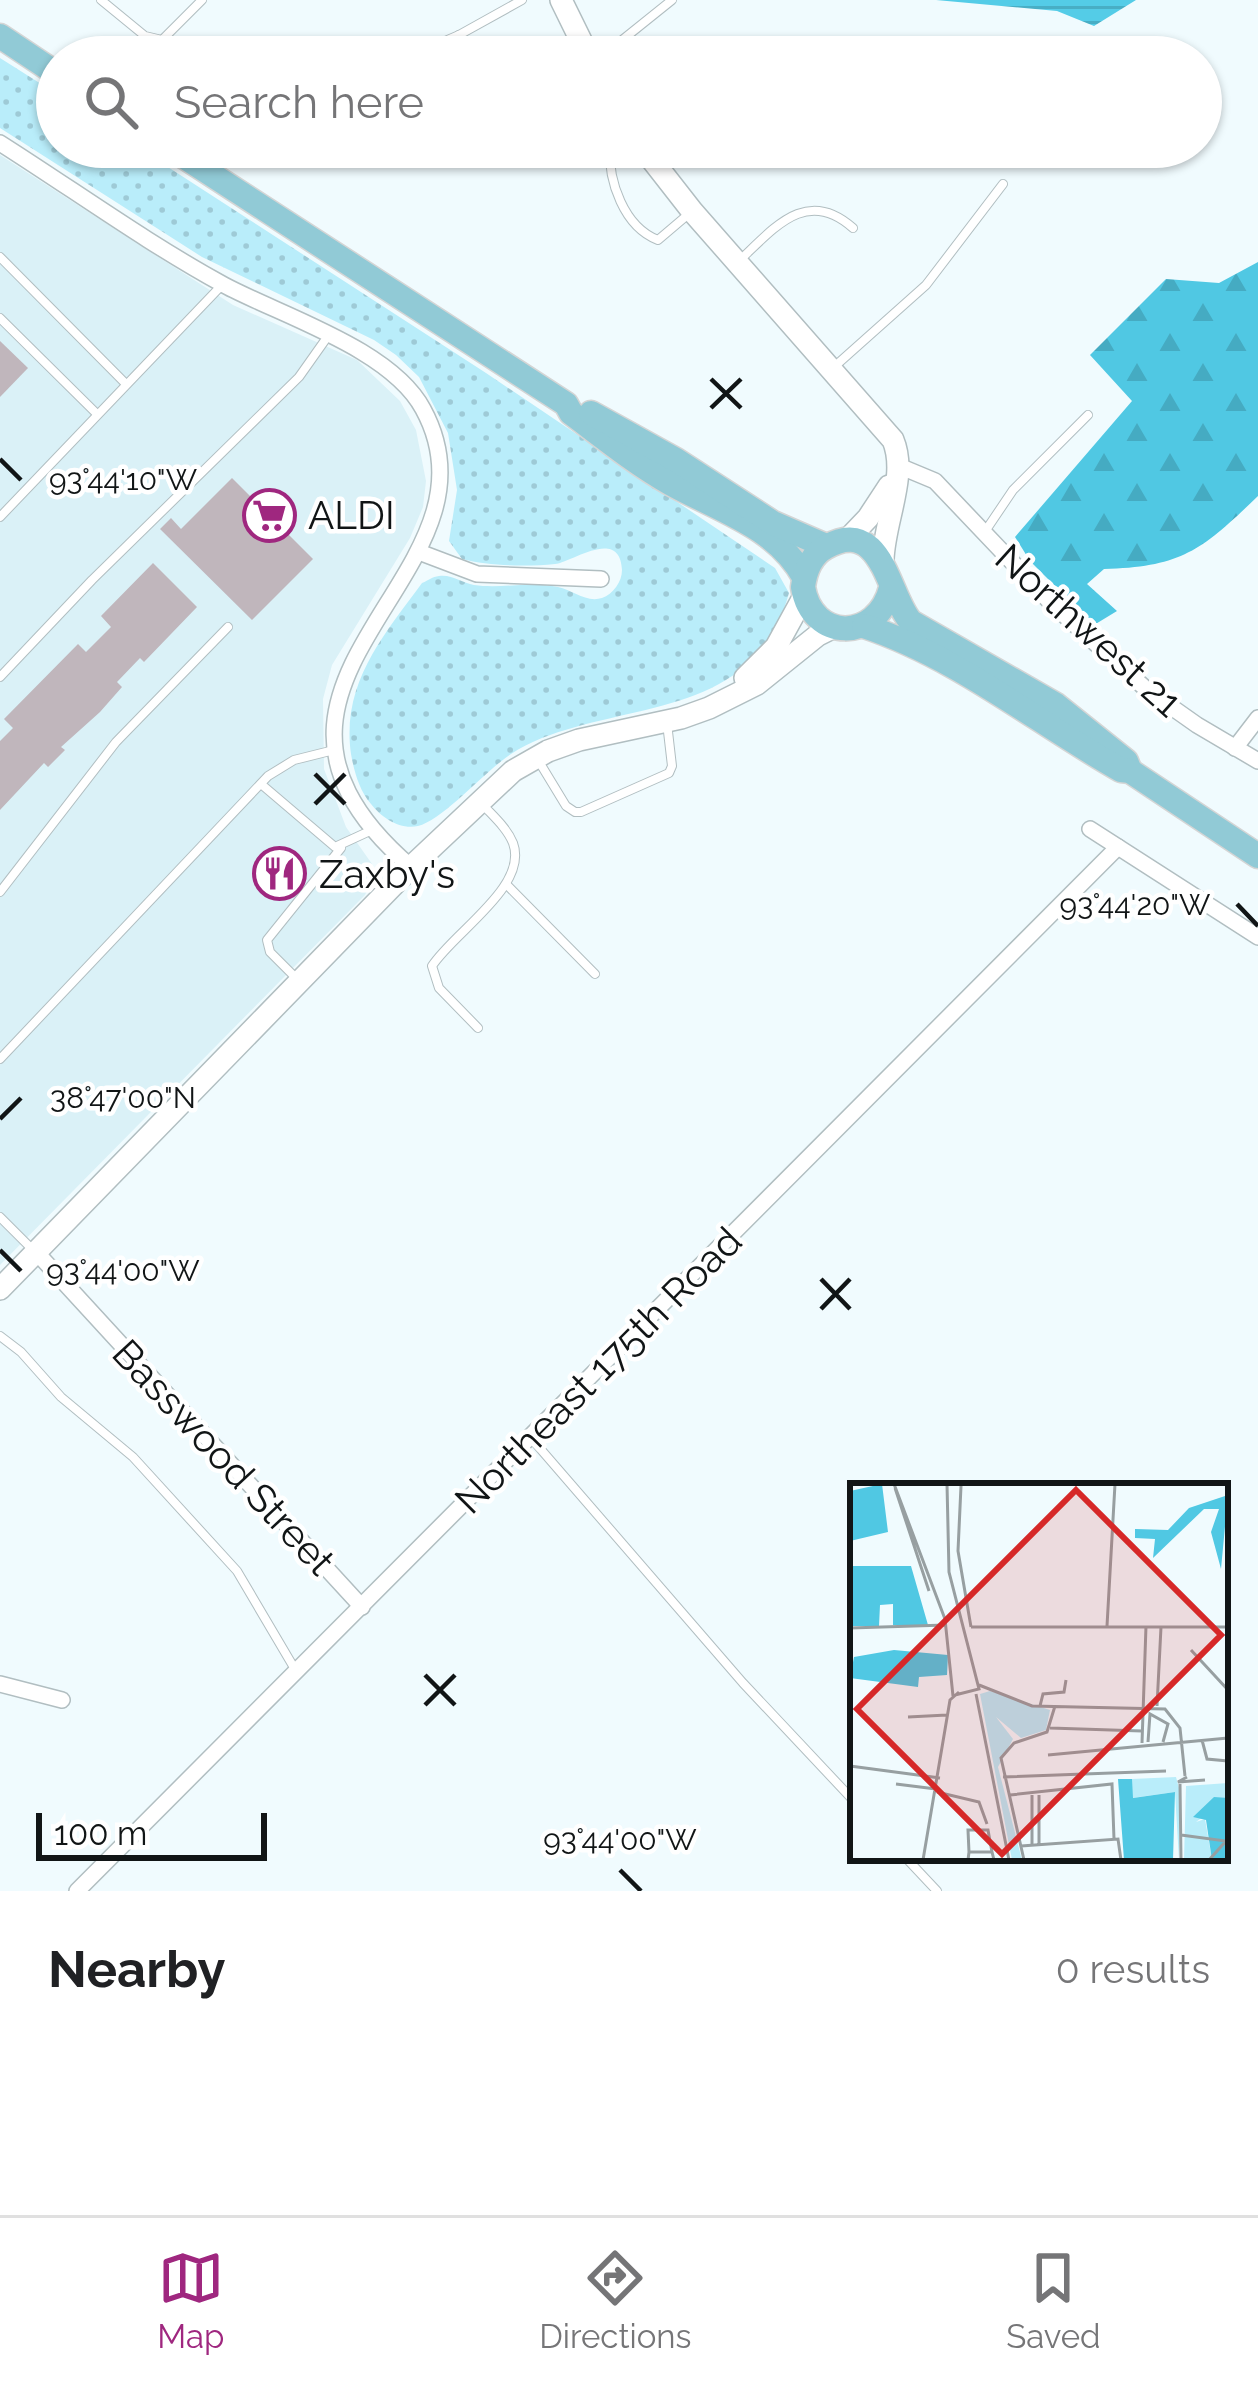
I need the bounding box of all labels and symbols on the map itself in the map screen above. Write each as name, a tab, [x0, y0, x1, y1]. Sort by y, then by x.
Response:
text: 93°44'10"W	[49, 462, 198, 497]
supermarket icon: ALDI	[241, 487, 297, 543]
place label: ALDI	[308, 492, 395, 538]
street label: Northwest 21	[986, 534, 1192, 726]
restaurant icon: Zaxby's	[252, 846, 308, 902]
place label: Zaxby's	[319, 851, 455, 897]
text: 93°44'20"W	[1060, 887, 1211, 922]
text: 38°47'00"N	[50, 1080, 196, 1115]
street label: Northeast 175th Road	[445, 1217, 751, 1523]
text: 93°44'00"W	[46, 1253, 200, 1288]
street label: Basswood Street	[103, 1330, 345, 1584]
inset map	[850, 1483, 1228, 1861]
scale bar	[36, 1807, 267, 1860]
text: 93°44'00"W	[543, 1822, 697, 1857]

